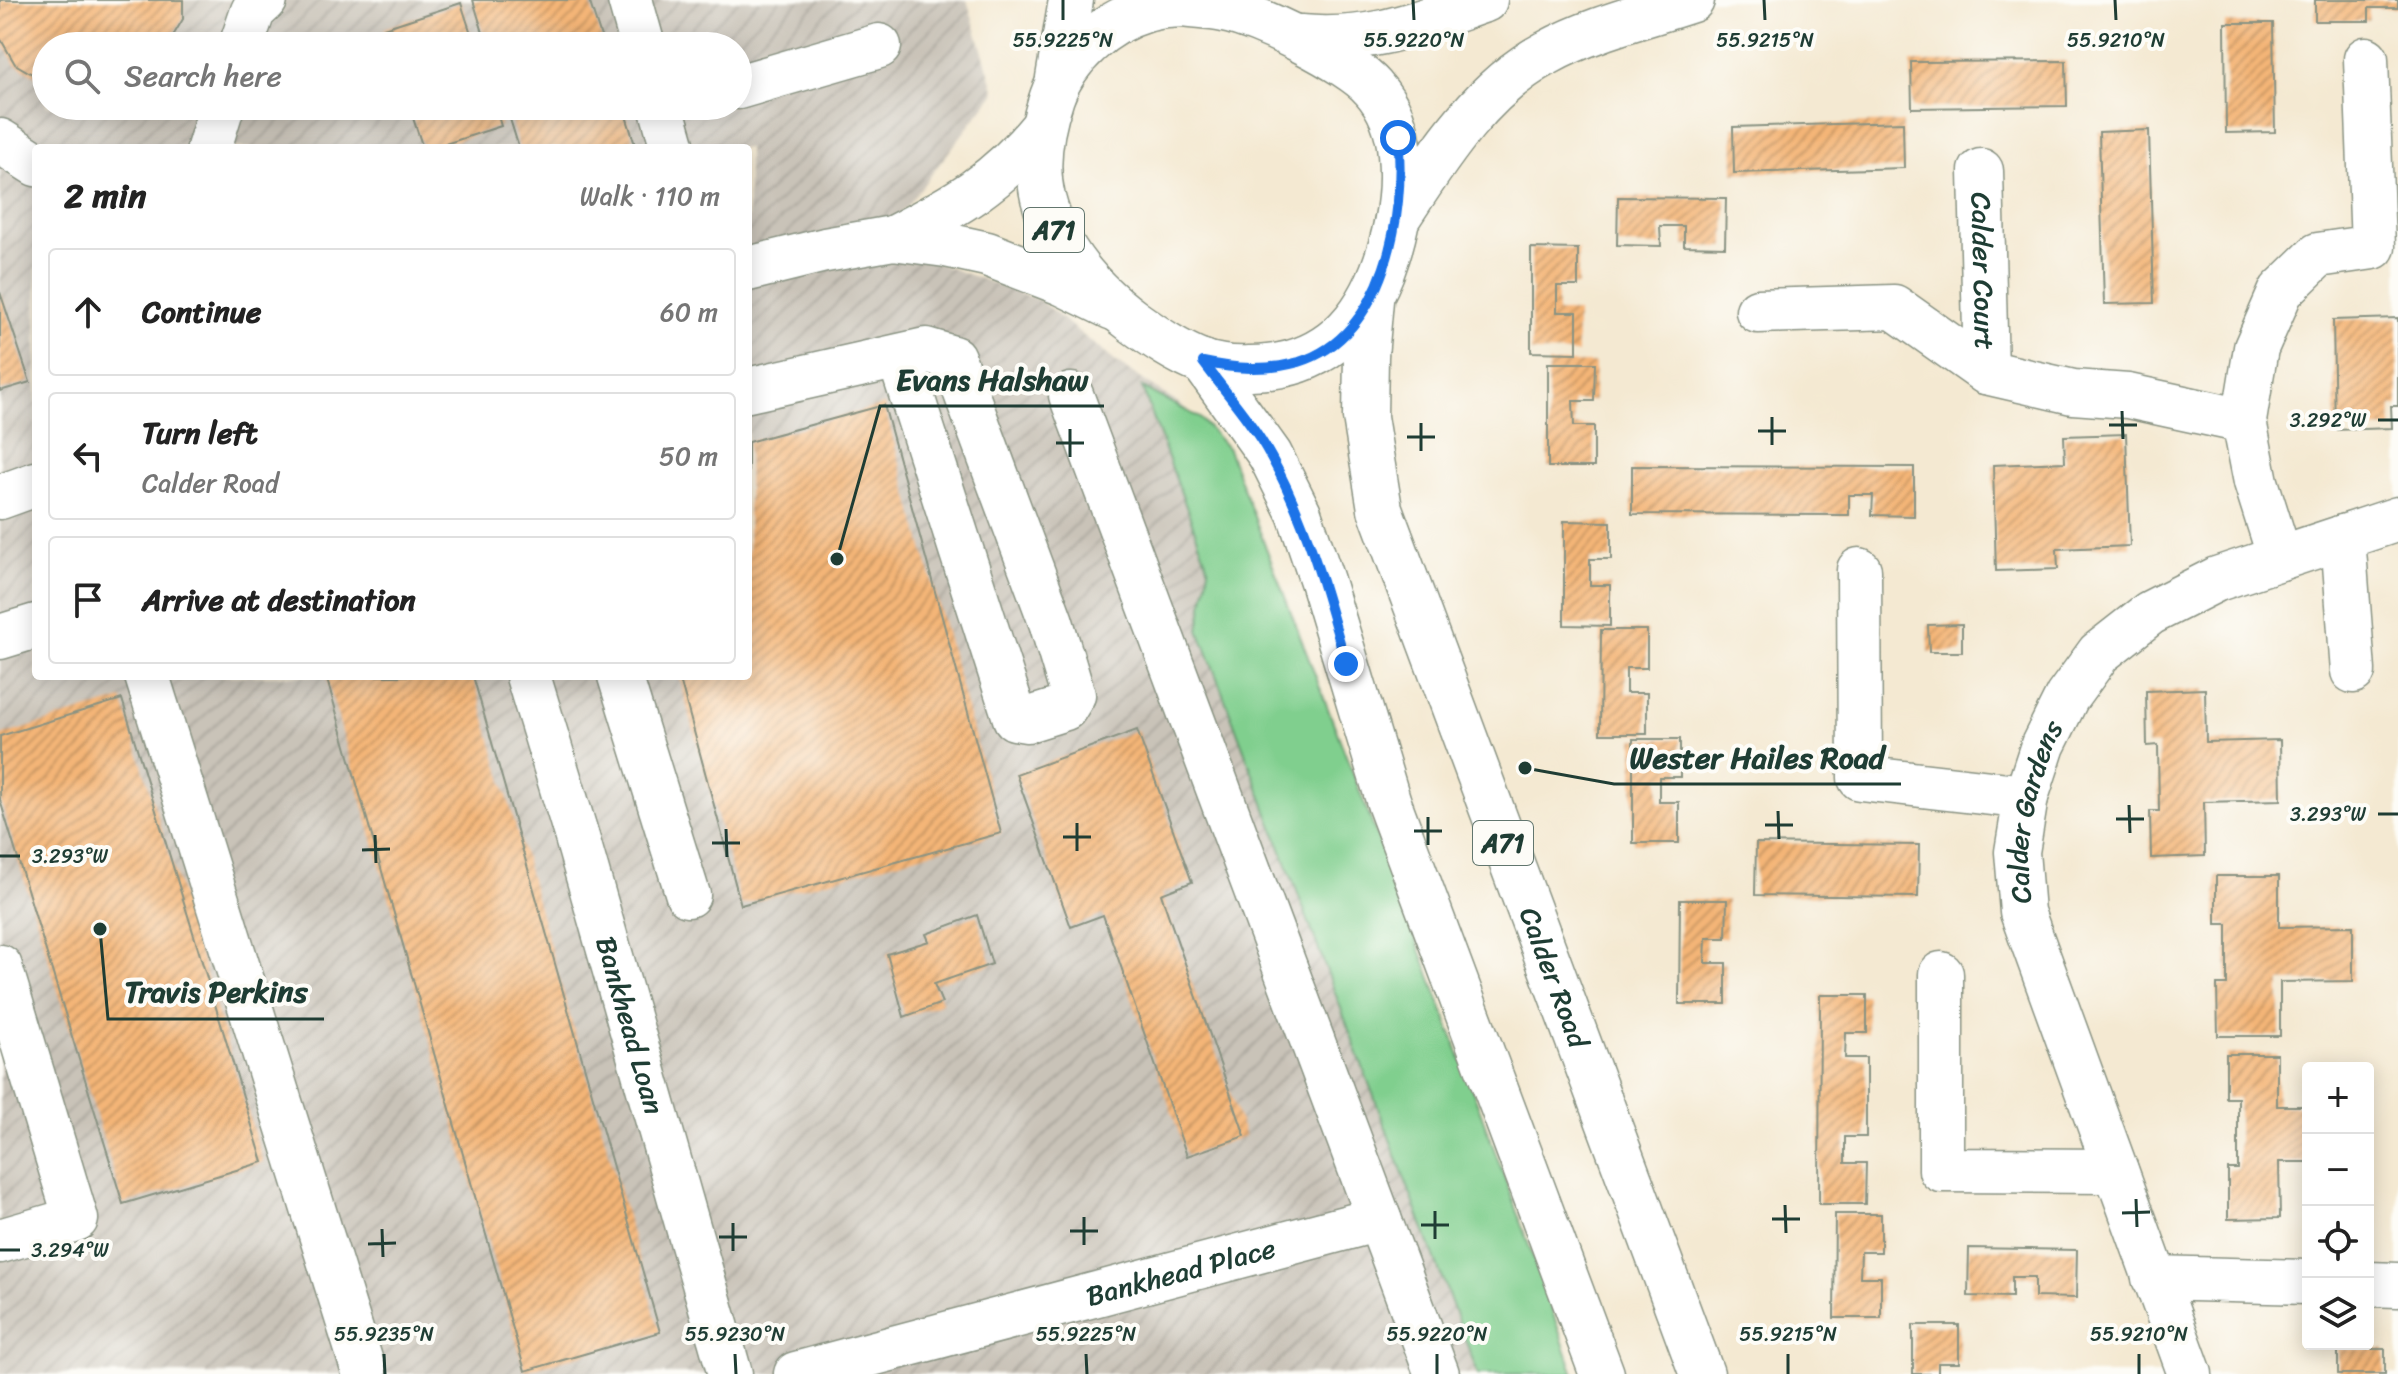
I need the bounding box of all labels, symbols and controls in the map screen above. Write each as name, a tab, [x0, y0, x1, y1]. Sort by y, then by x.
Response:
text: 55.9225°N	[1013, 23, 1113, 58]
text: 55.9220°N	[1364, 23, 1465, 58]
text: 55.9215°N	[1716, 23, 1814, 58]
text: 55.9210°N	[2067, 23, 2165, 58]
search box	[32, 32, 752, 120]
text: Search here	[124, 49, 282, 103]
icon: search	[60, 54, 104, 98]
route start	[1380, 120, 1416, 156]
text: 2 min	[64, 166, 146, 226]
text: Walk · 110 m	[580, 173, 720, 219]
street label: Calder Court	[1957, 192, 2010, 350]
road number: A71	[1024, 208, 1084, 252]
text: Continue	[142, 285, 261, 339]
text: 60 m	[660, 289, 718, 335]
icon: ahead	[66, 290, 110, 334]
callout: Evans Halshaw	[880, 352, 1104, 406]
text: Evans Halshaw	[896, 353, 1089, 407]
text: 3.292°W	[2290, 403, 2367, 438]
text: Turn left	[142, 406, 258, 460]
text: 50 m	[659, 433, 718, 479]
icon: left	[66, 434, 110, 478]
text: Calder Road	[142, 460, 279, 506]
text: Arrive at destination	[142, 573, 416, 627]
icon: arrive	[66, 578, 110, 622]
route end	[1328, 646, 1364, 682]
street label: Calder Gardens	[1992, 711, 2076, 906]
callout: Wester Hailes Road	[1614, 730, 1901, 784]
text: Wester Hailes Road	[1629, 731, 1887, 785]
text: 3.293°W	[2290, 797, 2366, 832]
road number: A71	[1473, 821, 1533, 865]
text: 3.293°W	[32, 839, 108, 874]
street label: Calder Road	[1506, 900, 1604, 1057]
street label: Bankhead Loan	[582, 930, 679, 1120]
callout: Travis Perkins	[108, 965, 324, 1019]
text: Travis Perkins	[125, 965, 309, 1019]
map controls	[2302, 1062, 2374, 1350]
button: +	[2302, 1062, 2374, 1134]
button: −	[2302, 1134, 2374, 1206]
button: locate	[2302, 1206, 2374, 1278]
street label: Bankhead Place	[1080, 1223, 1281, 1320]
text: 3.294°W	[31, 1233, 109, 1268]
button: layers	[2302, 1278, 2374, 1350]
text: 55.9235°N	[334, 1317, 434, 1352]
text: 55.9230°N	[685, 1317, 785, 1352]
text: 55.9225°N	[1036, 1317, 1136, 1352]
text: 55.9220°N	[1387, 1317, 1488, 1352]
text: 55.9215°N	[1739, 1317, 1837, 1352]
text: 55.9210°N	[2090, 1317, 2188, 1352]

